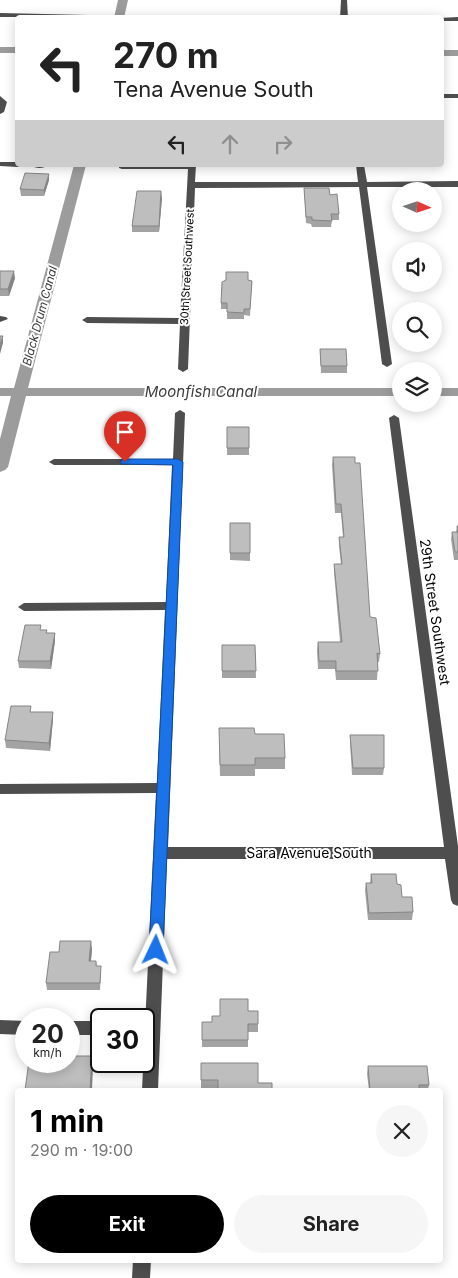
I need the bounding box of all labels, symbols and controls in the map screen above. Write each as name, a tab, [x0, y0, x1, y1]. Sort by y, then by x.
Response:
text: 270 m	[113, 34, 219, 76]
icon: left	[30, 35, 95, 100]
text: Tena Avenue South	[113, 76, 314, 102]
icon: left	[163, 130, 191, 158]
icon: ahead	[216, 130, 244, 158]
icon: right	[269, 130, 297, 158]
north arrow	[392, 182, 442, 232]
map controls	[392, 182, 442, 412]
street label: 30th Street Southwest	[177, 208, 197, 325]
button: sound	[392, 242, 442, 292]
water label: Black Drum Canal	[19, 264, 60, 367]
button: search	[392, 302, 442, 352]
button: layers	[392, 362, 442, 412]
water label: Moonfish Canal	[145, 382, 258, 401]
pin	[104, 411, 146, 462]
icon: arrive	[111, 418, 139, 446]
street label: 29th Street Southwest	[417, 538, 454, 687]
street label: Sara Avenue South	[246, 844, 372, 861]
position arrow	[129, 923, 181, 975]
speed limit sign: 30	[90, 1008, 155, 1073]
text: 20	[31, 1019, 64, 1049]
text: km/h	[33, 1045, 62, 1060]
text: 1 min	[30, 1103, 104, 1139]
button: close	[376, 1105, 428, 1157]
text: 290 m · 19:00	[30, 1140, 133, 1160]
button: Exit	[30, 1195, 224, 1253]
button: Share	[234, 1195, 428, 1253]

